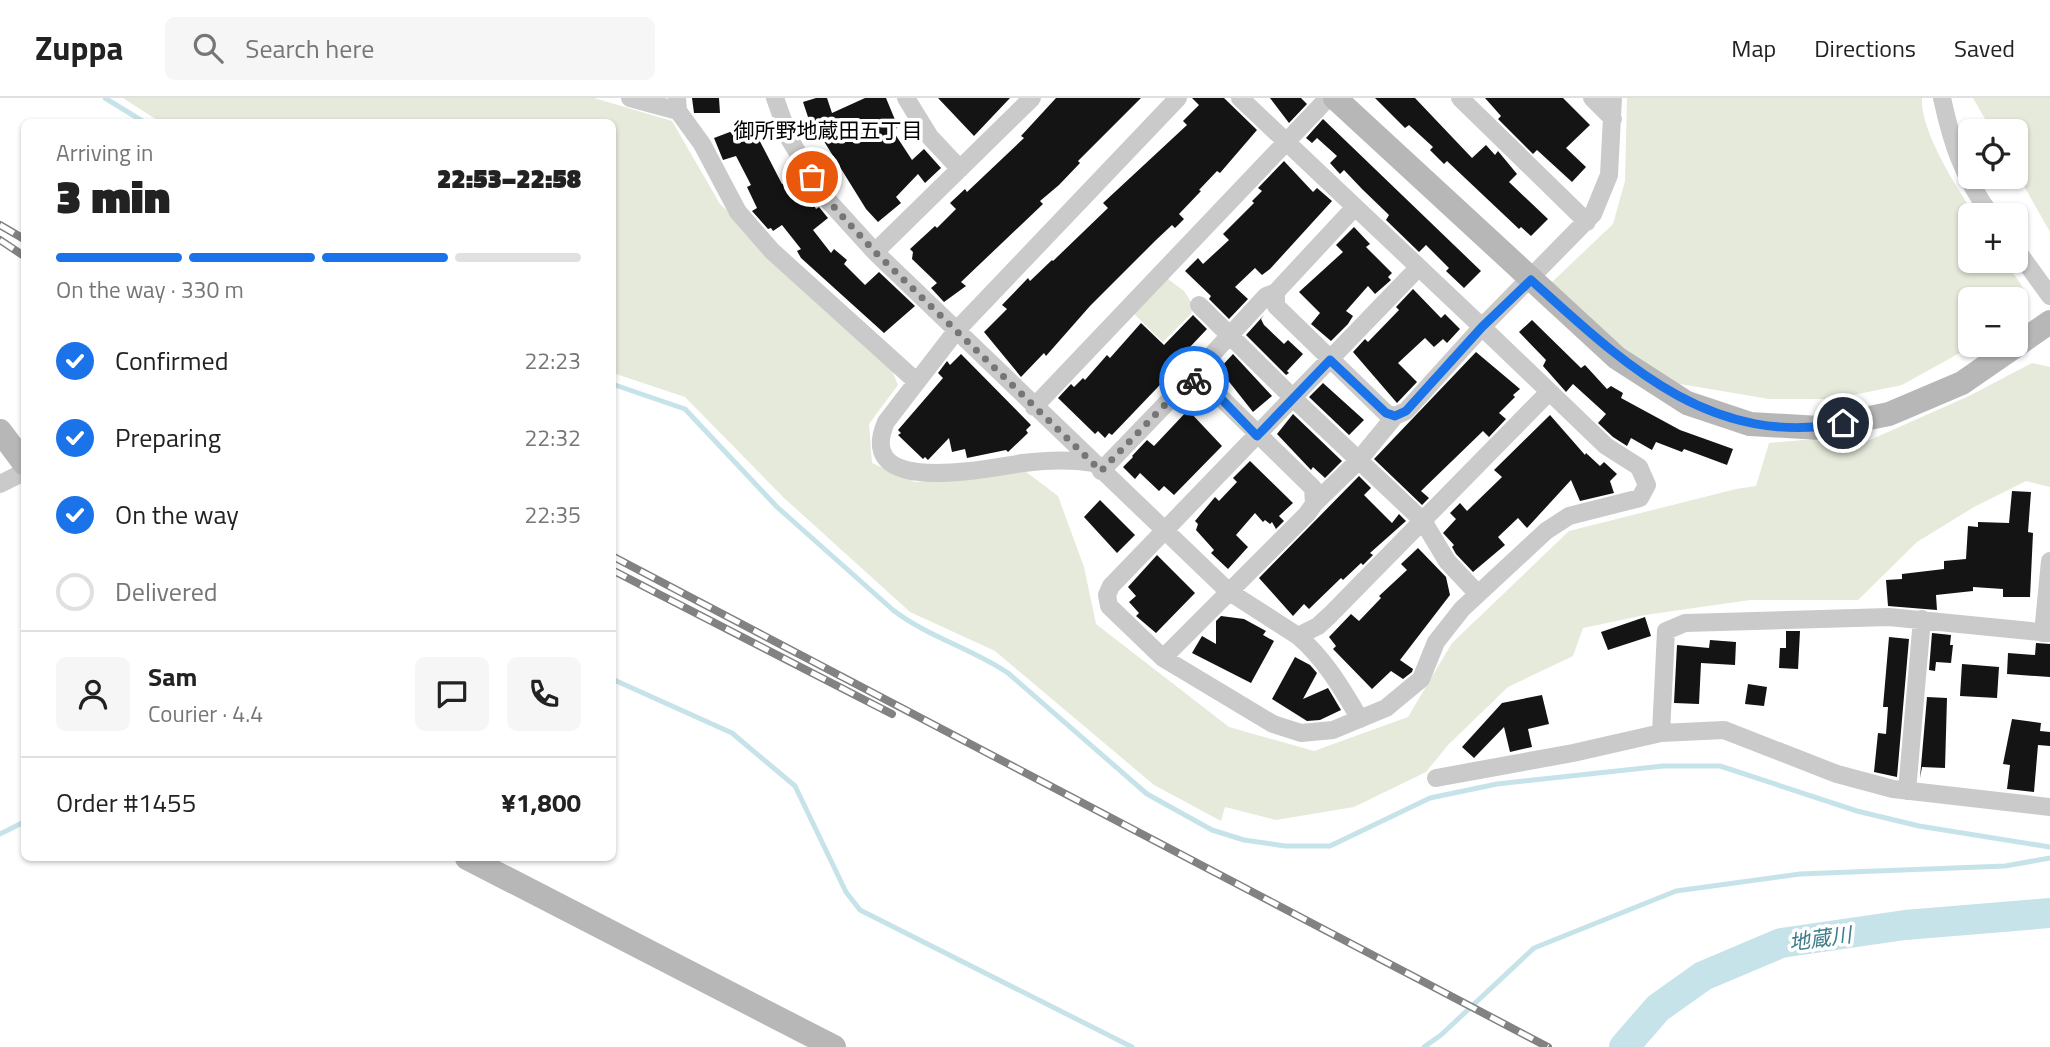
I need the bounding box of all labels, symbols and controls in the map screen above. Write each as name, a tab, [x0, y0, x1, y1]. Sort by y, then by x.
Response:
search box	[165, 17, 655, 80]
text: Zuppa	[35, 23, 123, 73]
icon: search	[189, 29, 227, 67]
text: Search here	[245, 29, 374, 68]
text: Map	[1731, 30, 1776, 66]
text: Directions	[1814, 30, 1916, 66]
text: Saved	[1954, 30, 2015, 66]
district label: 御所野地蔵田五丁目	[734, 114, 923, 146]
map controls	[1958, 119, 2028, 357]
button: locate	[1958, 119, 2028, 189]
text: Arriving in	[56, 135, 153, 170]
pin	[782, 147, 842, 207]
icon: bag	[793, 158, 831, 196]
text: 22:53–22:58	[437, 159, 581, 198]
text: 3 min	[56, 161, 170, 231]
button: +	[1958, 203, 2028, 273]
text: On the way · 330 m	[56, 272, 244, 307]
button: −	[1958, 287, 2028, 357]
text: Confirmed	[115, 341, 229, 380]
icon: check	[56, 342, 94, 380]
text: 22:23	[524, 343, 581, 378]
courier	[1159, 346, 1229, 416]
icon: bike	[1175, 362, 1213, 400]
pin	[1813, 393, 1873, 453]
icon: home	[1824, 404, 1862, 442]
text: Preparing	[115, 418, 221, 457]
icon: check	[56, 419, 94, 457]
text: 22:32	[524, 420, 581, 455]
text: On the way	[115, 495, 239, 534]
icon: check	[56, 496, 94, 534]
text: 22:35	[524, 497, 581, 532]
text: Delivered	[115, 572, 218, 611]
button: person	[56, 657, 130, 731]
text: Sam	[148, 657, 197, 696]
button: chat	[415, 657, 489, 731]
button: phone	[507, 657, 581, 731]
text: Courier · 4.4	[148, 696, 263, 731]
text: Order #1455	[56, 783, 196, 822]
text: ¥1,800	[501, 783, 581, 822]
water label: 地蔵川	[1787, 917, 1855, 958]

